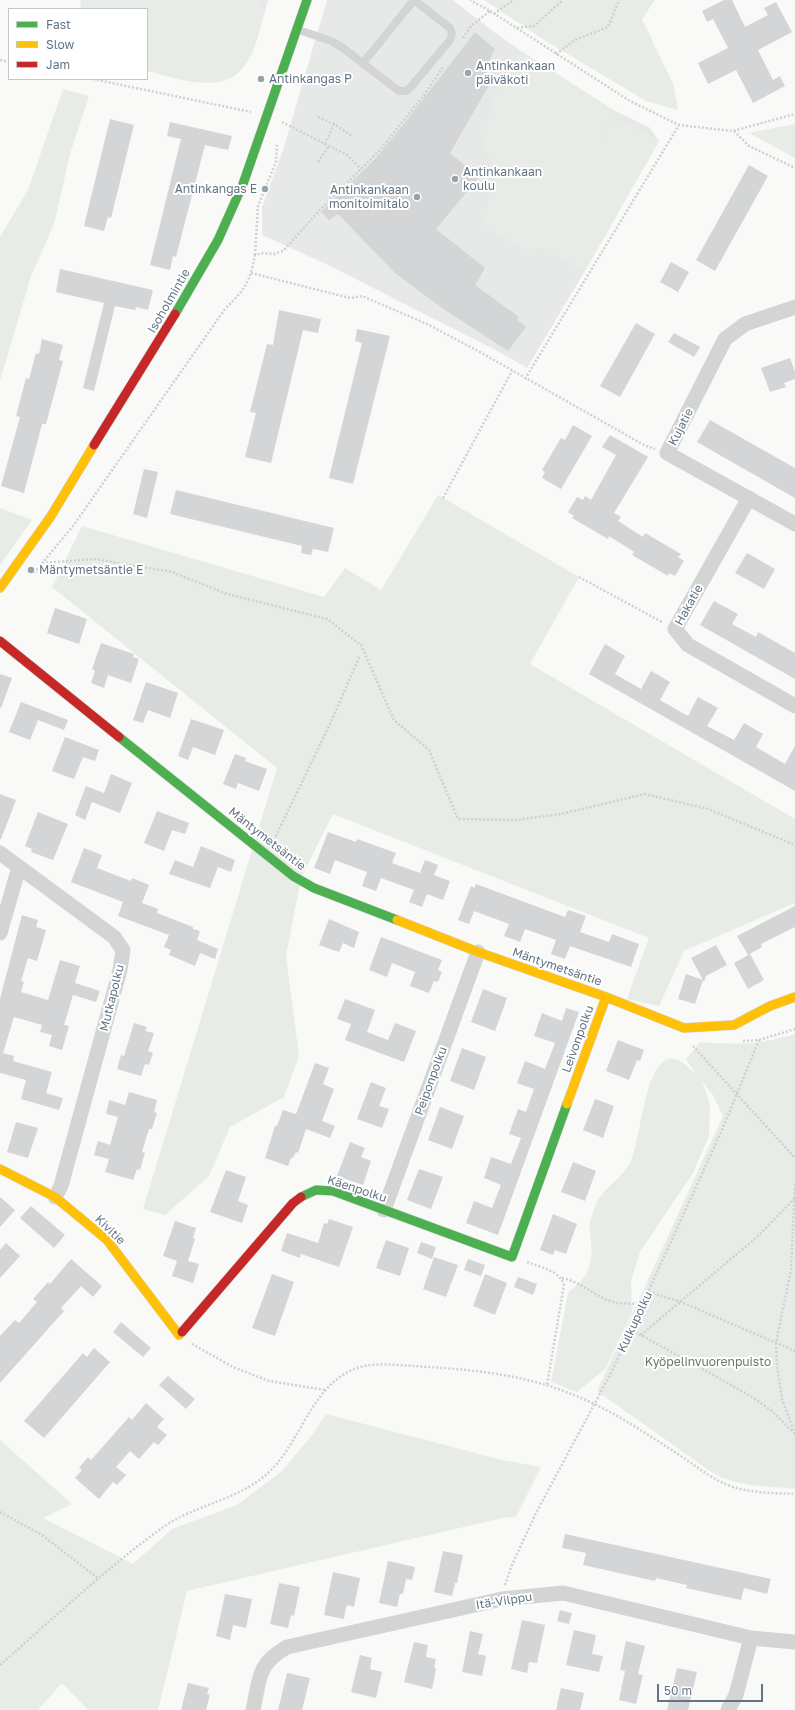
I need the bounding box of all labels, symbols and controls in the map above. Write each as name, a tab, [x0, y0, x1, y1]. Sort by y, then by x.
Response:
legend	[8, 8, 148, 80]
text: Fast	[46, 17, 71, 32]
text: Slow	[46, 37, 74, 52]
text: Jam	[46, 57, 70, 72]
place label: Antinkankaan päiväkoti	[476, 59, 555, 87]
marker: Antinkankaan päiväkoti	[463, 68, 473, 78]
place label: Antinkangas P	[269, 72, 352, 86]
marker: Antinkangas P	[256, 74, 266, 84]
place label: Antinkankaan koulu	[463, 165, 542, 193]
marker: Antinkankaan koulu	[450, 174, 460, 184]
place label: Antinkangas E	[175, 182, 257, 196]
place label: Antinkankaan monitoimitalo	[329, 183, 409, 211]
marker: Antinkangas E	[260, 184, 270, 194]
marker: Antinkankaan monitoimitalo	[412, 192, 422, 202]
street label: Isoholmintie	[145, 266, 193, 336]
street label: Kujatie	[665, 406, 697, 448]
place label: Mäntymetsäntie E	[39, 563, 143, 577]
marker: Mäntymetsäntie E	[26, 565, 36, 575]
street label: Hakatie	[672, 582, 706, 628]
street label: Mäntymetsäntie	[226, 804, 308, 874]
street label: Mäntymetsäntie	[510, 945, 604, 989]
street label: Mutkapolku	[97, 963, 127, 1033]
street label: Leivonpolku	[559, 1003, 597, 1075]
street label: Peiponpolku	[412, 1045, 450, 1117]
street label: Käenpolku	[325, 1173, 389, 1205]
street label: Kivitie	[92, 1212, 128, 1248]
street label: Kulkupolku	[615, 1289, 655, 1355]
park label: Kyöpelinvuorenpuisto	[645, 1355, 771, 1369]
street label: Itä-Vilppu	[475, 1589, 533, 1613]
scale bar	[659, 1676, 765, 1702]
text: 50 m	[664, 1683, 692, 1698]

